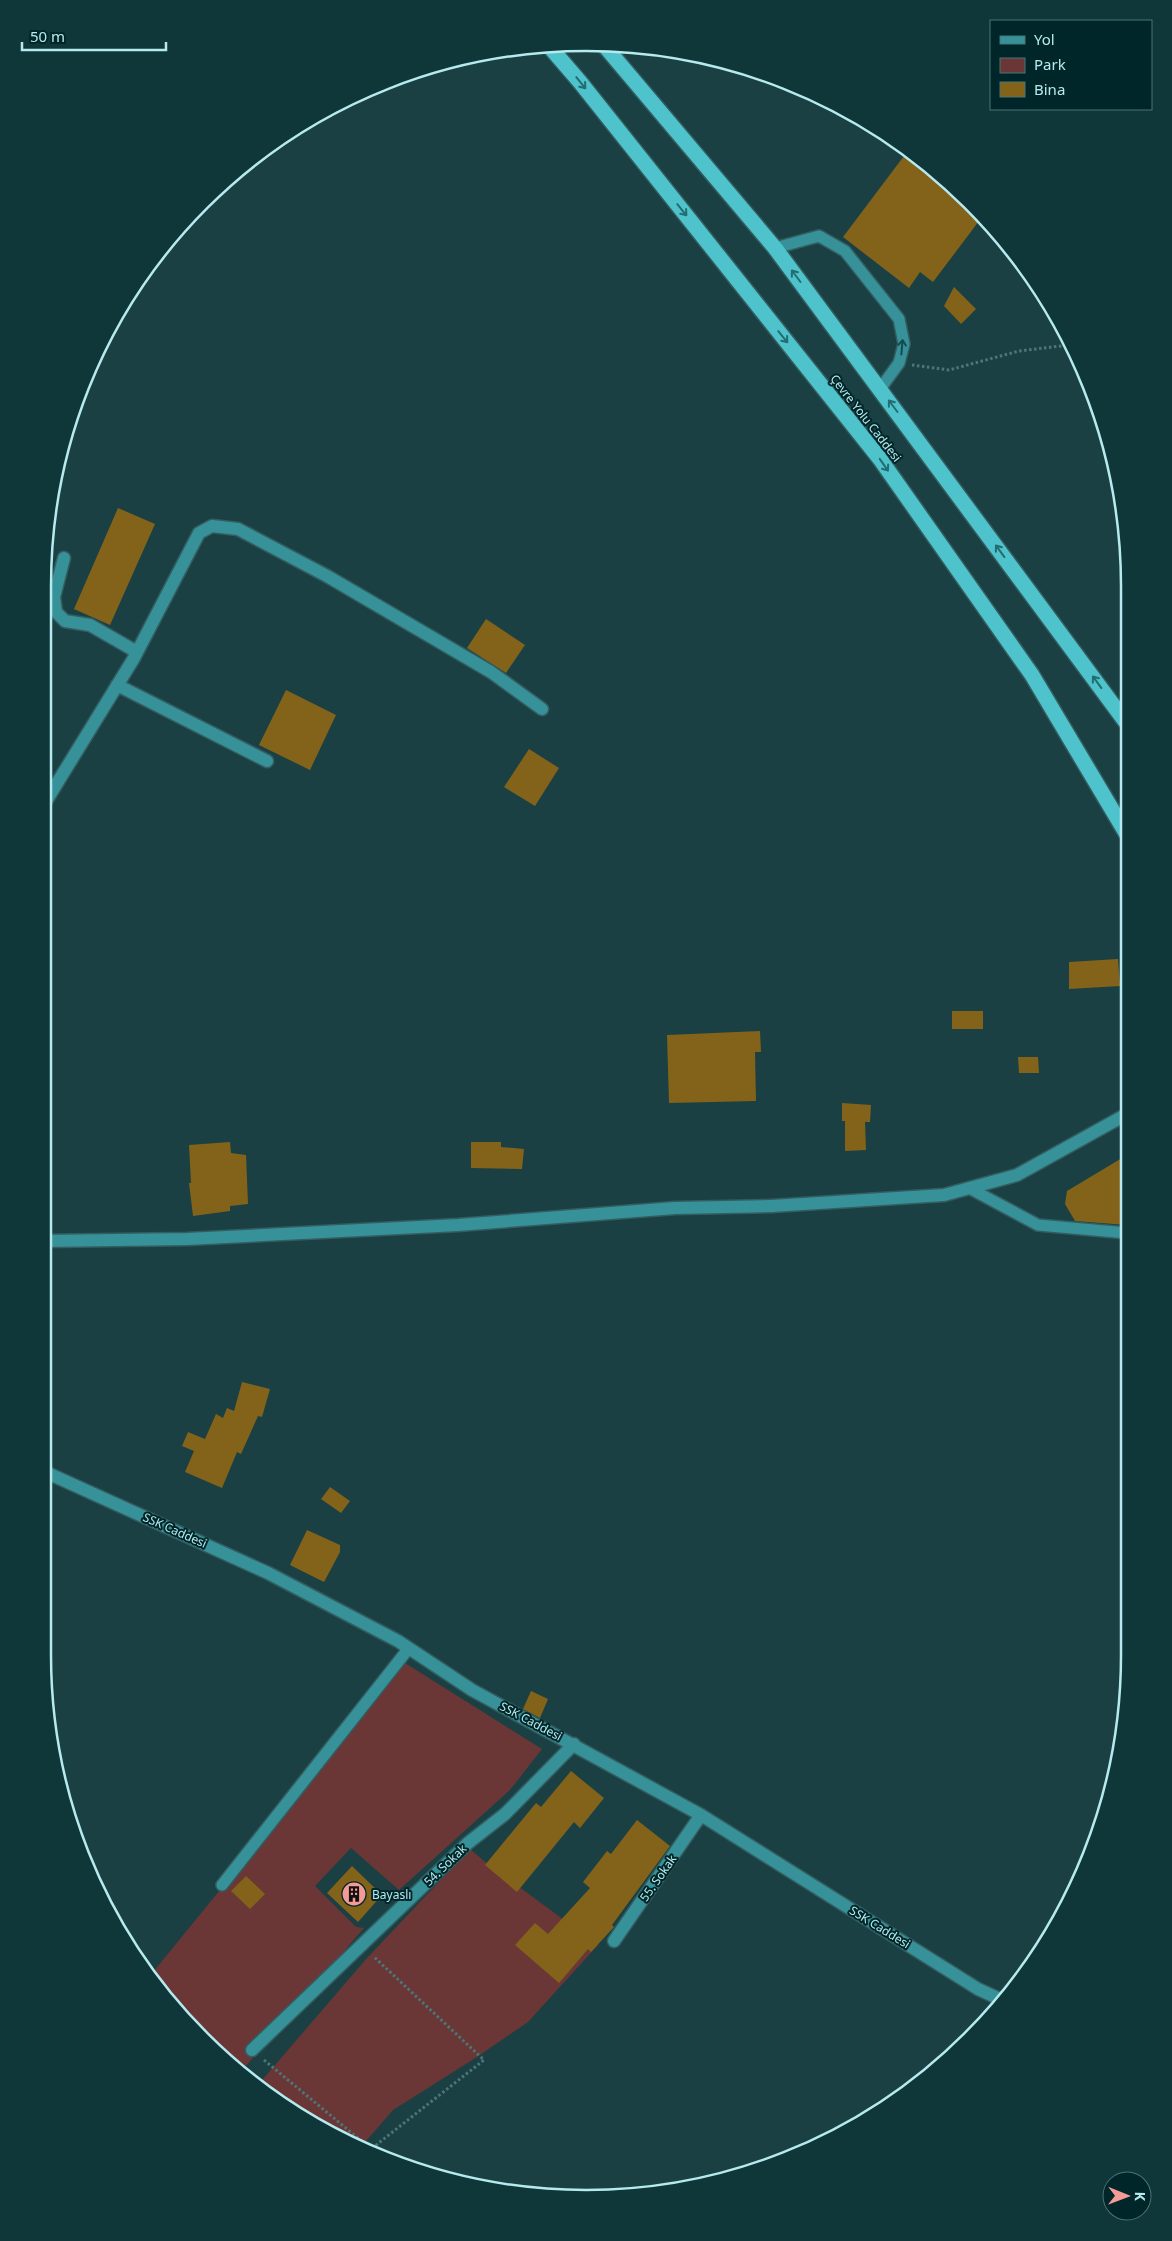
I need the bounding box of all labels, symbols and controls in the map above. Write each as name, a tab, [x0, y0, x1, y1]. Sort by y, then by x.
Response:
scale bar	[22, 20, 166, 52]
legend	[990, 20, 1152, 110]
text: 50 m	[30, 26, 65, 46]
text: Yol	[1034, 29, 1055, 49]
text: Park	[1034, 54, 1066, 74]
one-way arrow	[575, 76, 586, 89]
text: Bina	[1034, 79, 1065, 99]
one-way arrow	[677, 203, 688, 216]
one-way arrow	[791, 269, 801, 283]
one-way arrow	[778, 330, 789, 343]
one-way arrow	[897, 339, 907, 355]
street label: Çevre Yolu Caddesi	[826, 371, 906, 465]
one-way arrow	[888, 399, 898, 413]
one-way arrow	[879, 458, 889, 472]
one-way arrow	[995, 545, 1006, 558]
one-way arrow	[1091, 676, 1102, 689]
street label: SSK Caddesi	[140, 1508, 210, 1552]
street label: SSK Caddesi	[497, 1697, 565, 1745]
street label: 54. Sokak	[420, 1840, 471, 1890]
street label: 55. Sokak	[636, 1851, 681, 1905]
building icon: Bayaslı	[341, 1881, 367, 1907]
place label: Bayaslı	[372, 1886, 411, 1903]
street label: SSK Caddesi	[846, 1902, 914, 1952]
north arrow	[1102, 2171, 1152, 2221]
text: K	[1131, 2191, 1150, 2202]

